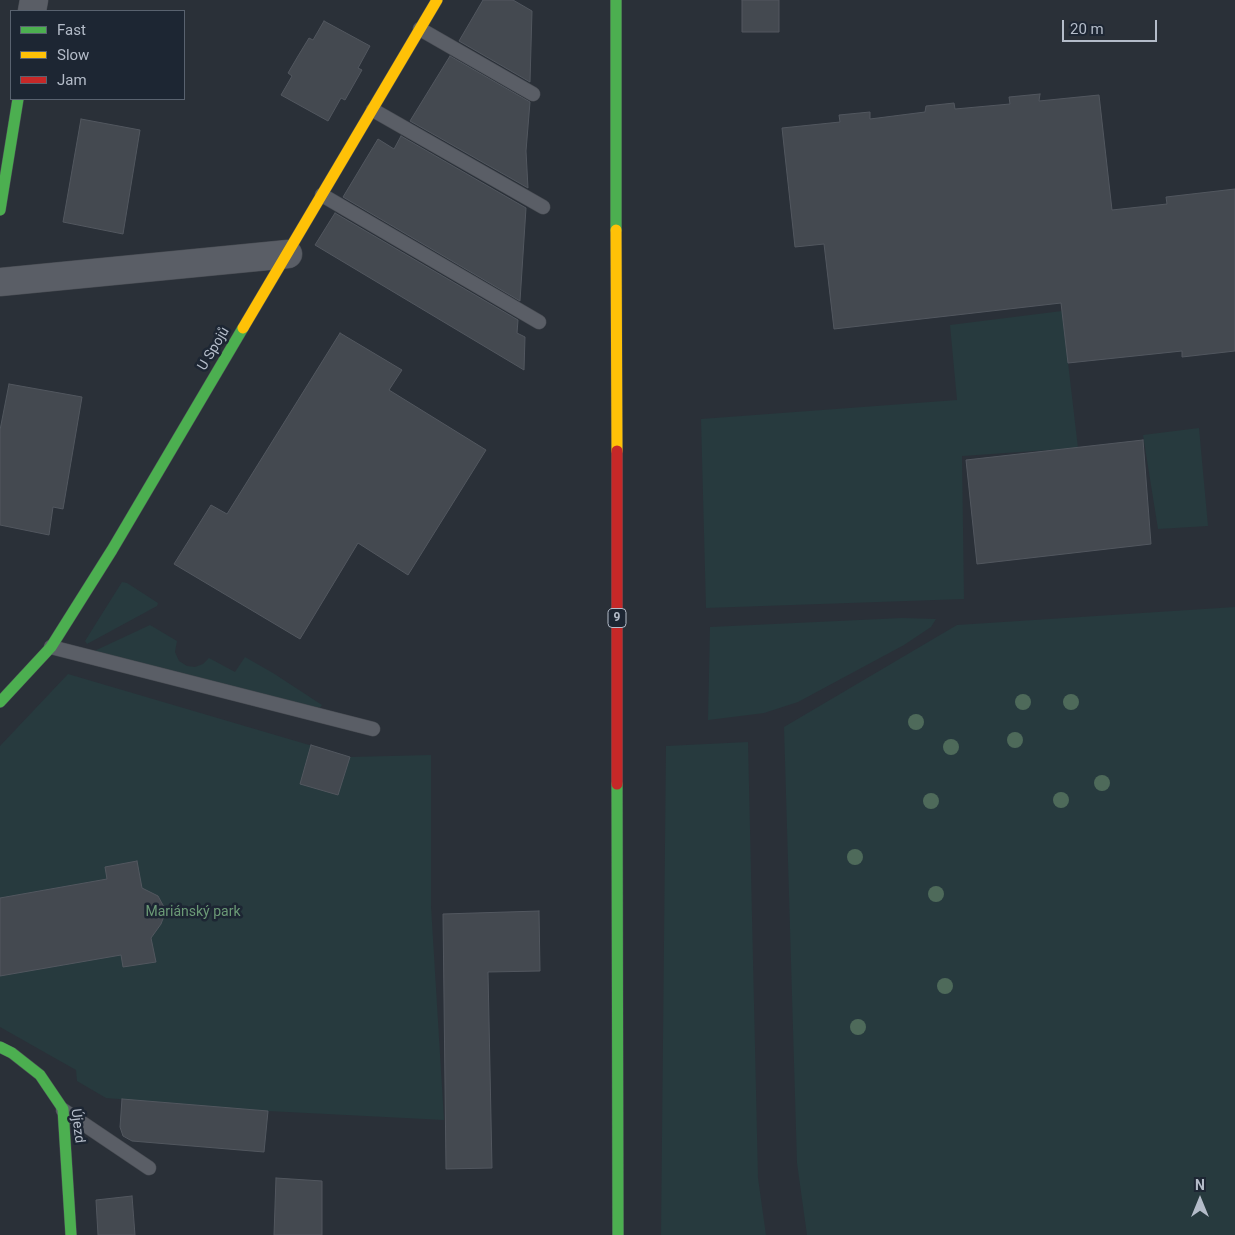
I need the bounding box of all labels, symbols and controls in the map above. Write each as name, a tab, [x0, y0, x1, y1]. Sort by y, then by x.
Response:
legend	[10, 10, 185, 100]
scale bar	[1065, 10, 1160, 42]
text: 20 m	[1070, 20, 1104, 38]
text: Fast	[57, 21, 86, 39]
text: Slow	[57, 46, 89, 64]
text: Jam	[57, 71, 87, 89]
street label: U Spojů	[194, 324, 234, 374]
road number: 9	[608, 608, 626, 628]
park label: Mariánský park	[145, 904, 241, 920]
street label: Újezd	[67, 1108, 87, 1144]
north arrow	[1175, 1175, 1225, 1225]
text: N	[1195, 1177, 1205, 1193]

